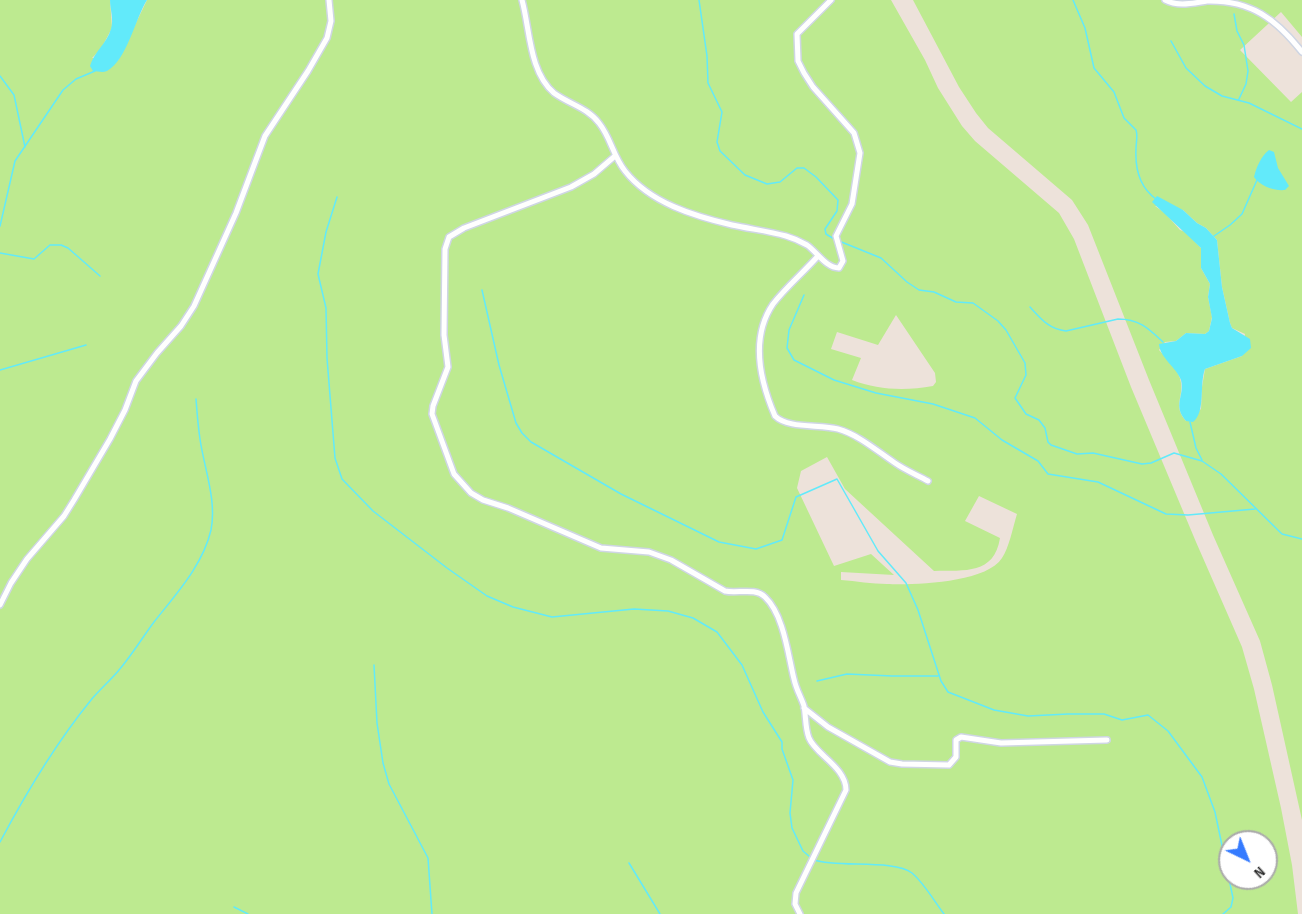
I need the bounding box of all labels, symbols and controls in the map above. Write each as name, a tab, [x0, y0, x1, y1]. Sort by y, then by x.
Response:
north arrow	[1218, 830, 1278, 890]
text: N	[1250, 862, 1269, 882]

